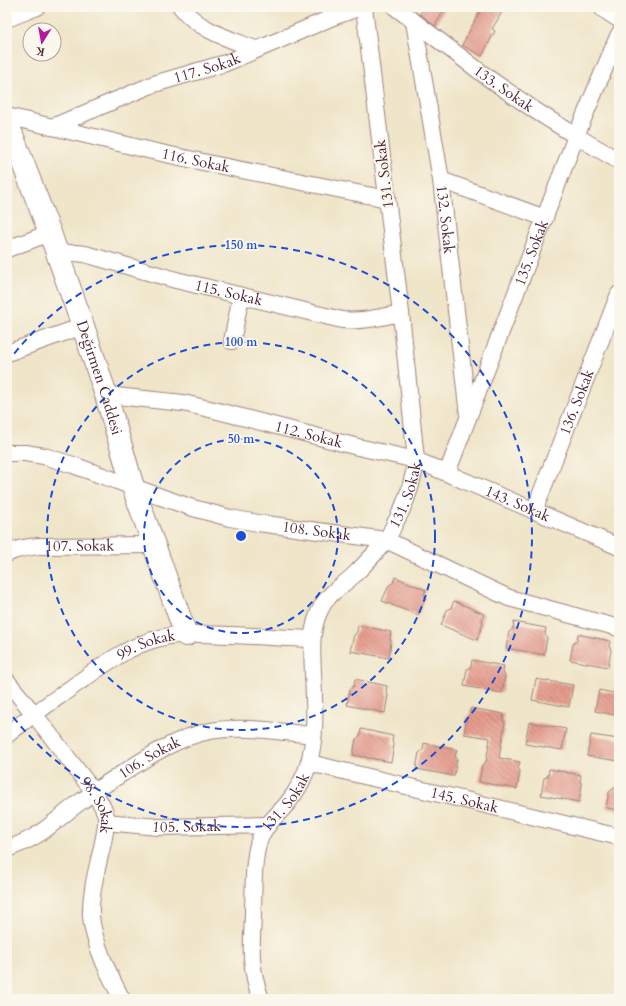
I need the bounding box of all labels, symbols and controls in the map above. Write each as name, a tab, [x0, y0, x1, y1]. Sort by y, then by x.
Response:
north arrow	[22, 22, 62, 62]
text: K	[34, 43, 46, 60]
street label: 117. Sokak	[171, 48, 244, 88]
street label: 133. Sokak	[470, 60, 538, 117]
street label: 131. Sokak	[370, 139, 398, 209]
street label: 116. Sokak	[160, 143, 232, 177]
street label: 132. Sokak	[432, 184, 459, 255]
street label: 135. Sokak	[510, 217, 553, 288]
text: 150 m	[225, 237, 258, 253]
street label: 115. Sokak	[193, 275, 265, 311]
street label: Değirmen Caddesi	[72, 318, 127, 437]
text: 100 m	[225, 334, 258, 350]
street label: 136. Sokak	[555, 366, 599, 438]
street label: 112. Sokak	[273, 416, 345, 453]
text: 50 m	[228, 431, 255, 447]
street label: 131. Sokak	[384, 460, 426, 531]
street label: 143. Sokak	[482, 481, 553, 526]
street label: 108. Sokak	[281, 516, 352, 545]
centre of rings	[234, 529, 248, 543]
street label: 107. Sokak	[45, 535, 114, 556]
street label: 99. Sokak	[113, 625, 177, 665]
street label: 106. Sokak	[114, 731, 184, 783]
street label: 131. Sokak	[257, 770, 314, 835]
street label: 98. Sokak	[76, 773, 116, 835]
street label: 145. Sokak	[429, 782, 501, 818]
street label: 105. Sokak	[151, 816, 221, 837]

